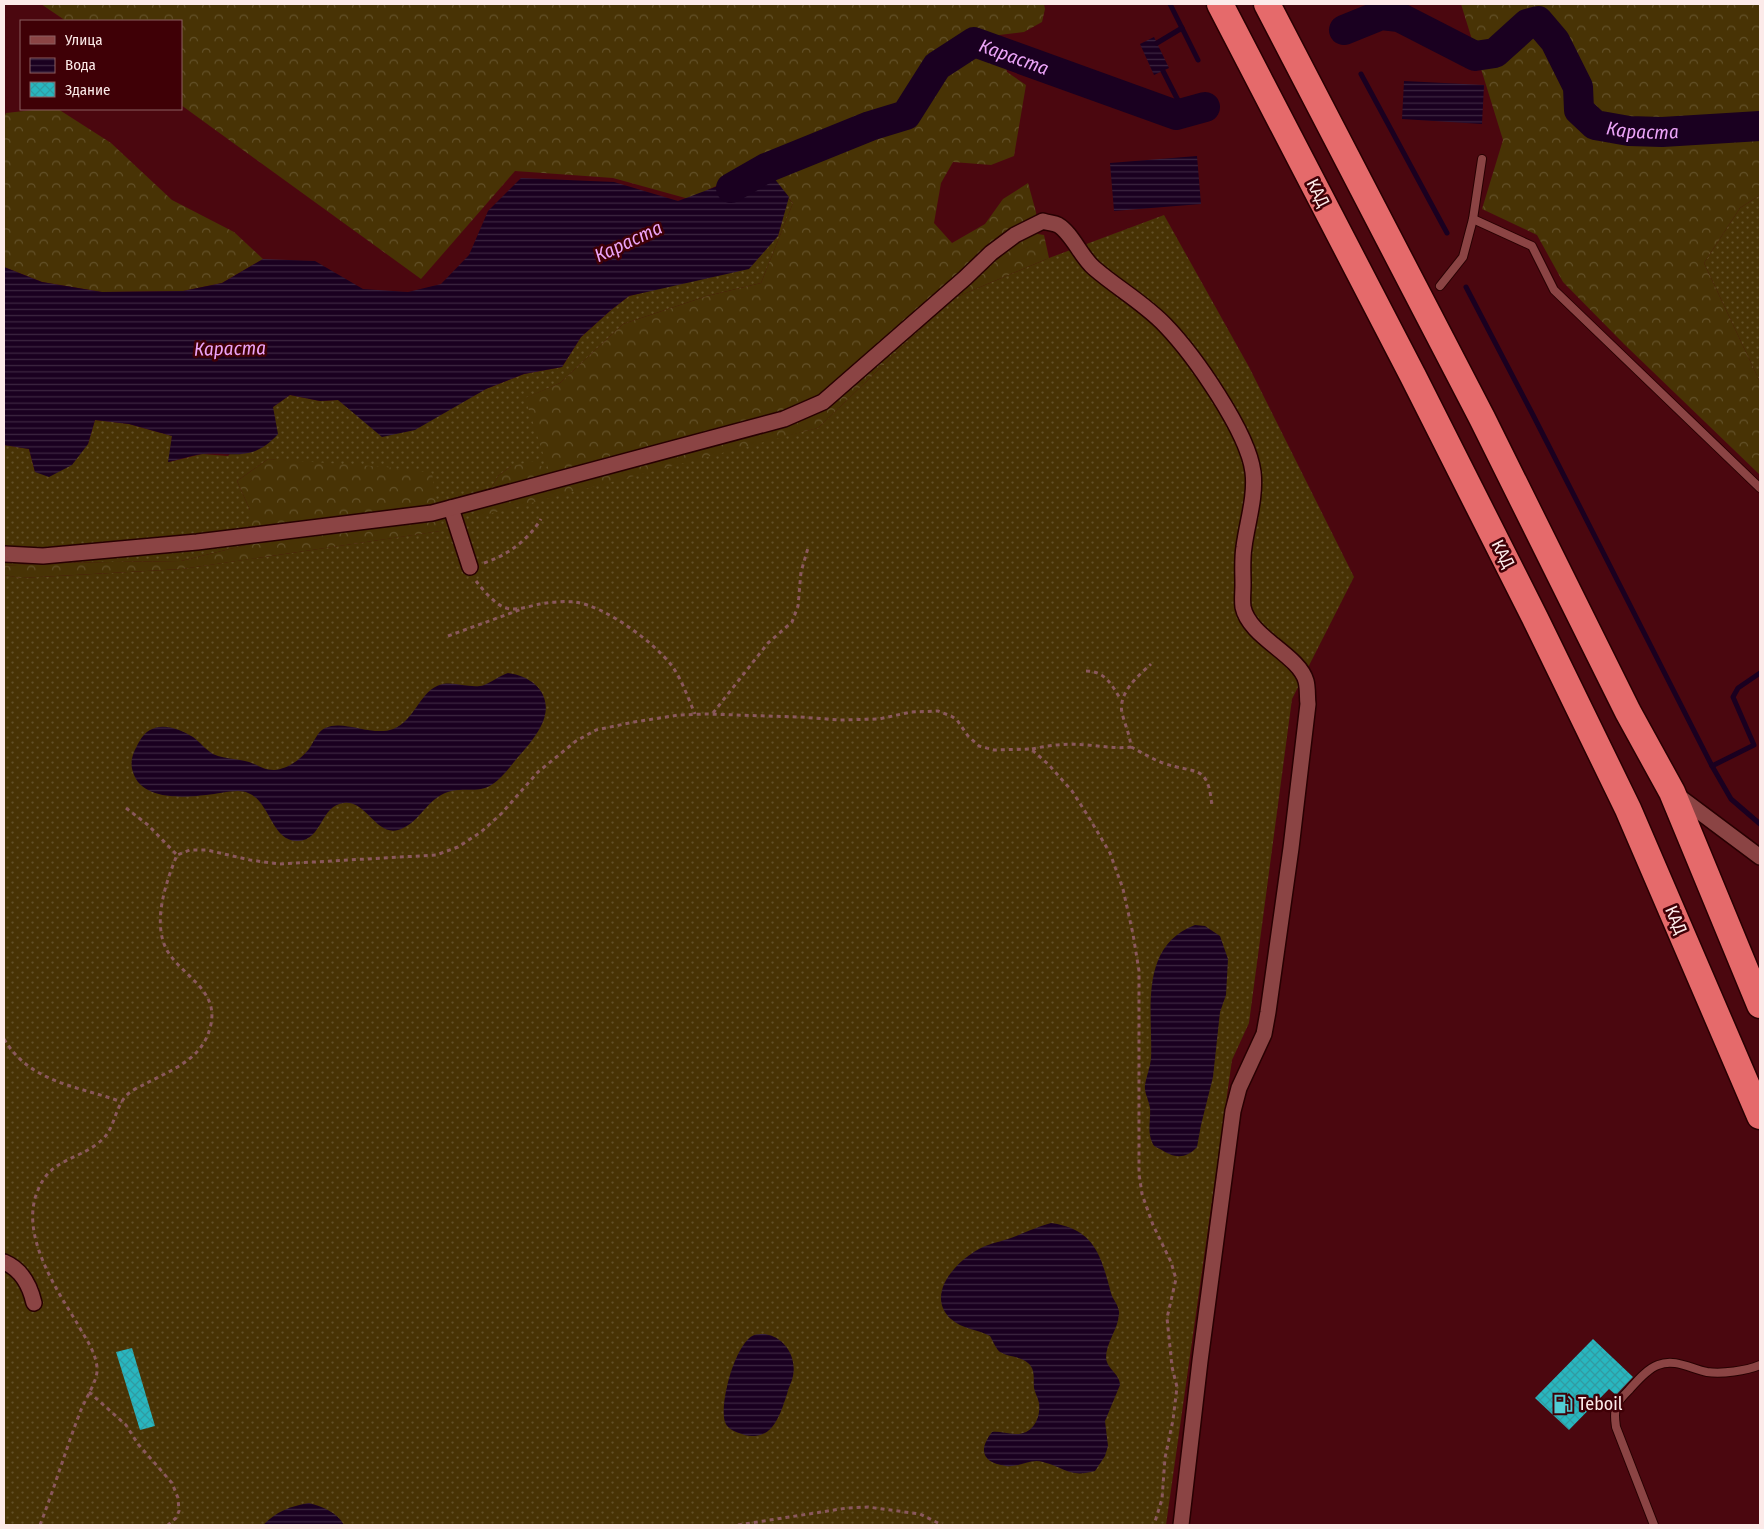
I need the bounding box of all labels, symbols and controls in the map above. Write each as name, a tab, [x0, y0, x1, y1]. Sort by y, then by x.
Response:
legend	[20, 20, 182, 110]
text: Улица	[64, 31, 103, 49]
water label: Караста	[976, 34, 1052, 80]
text: Вода	[65, 56, 96, 74]
text: Здание	[65, 81, 111, 99]
water label: Караста	[1605, 116, 1679, 144]
street label: КАД	[1302, 175, 1334, 211]
water label: Караста	[591, 216, 666, 267]
water label: Караста	[194, 336, 266, 361]
street label: КАД	[1487, 536, 1519, 572]
street label: КАД	[1660, 902, 1692, 938]
fuel station icon: Teboil	[1552, 1393, 1574, 1415]
place label: Teboil	[1578, 1393, 1623, 1415]

